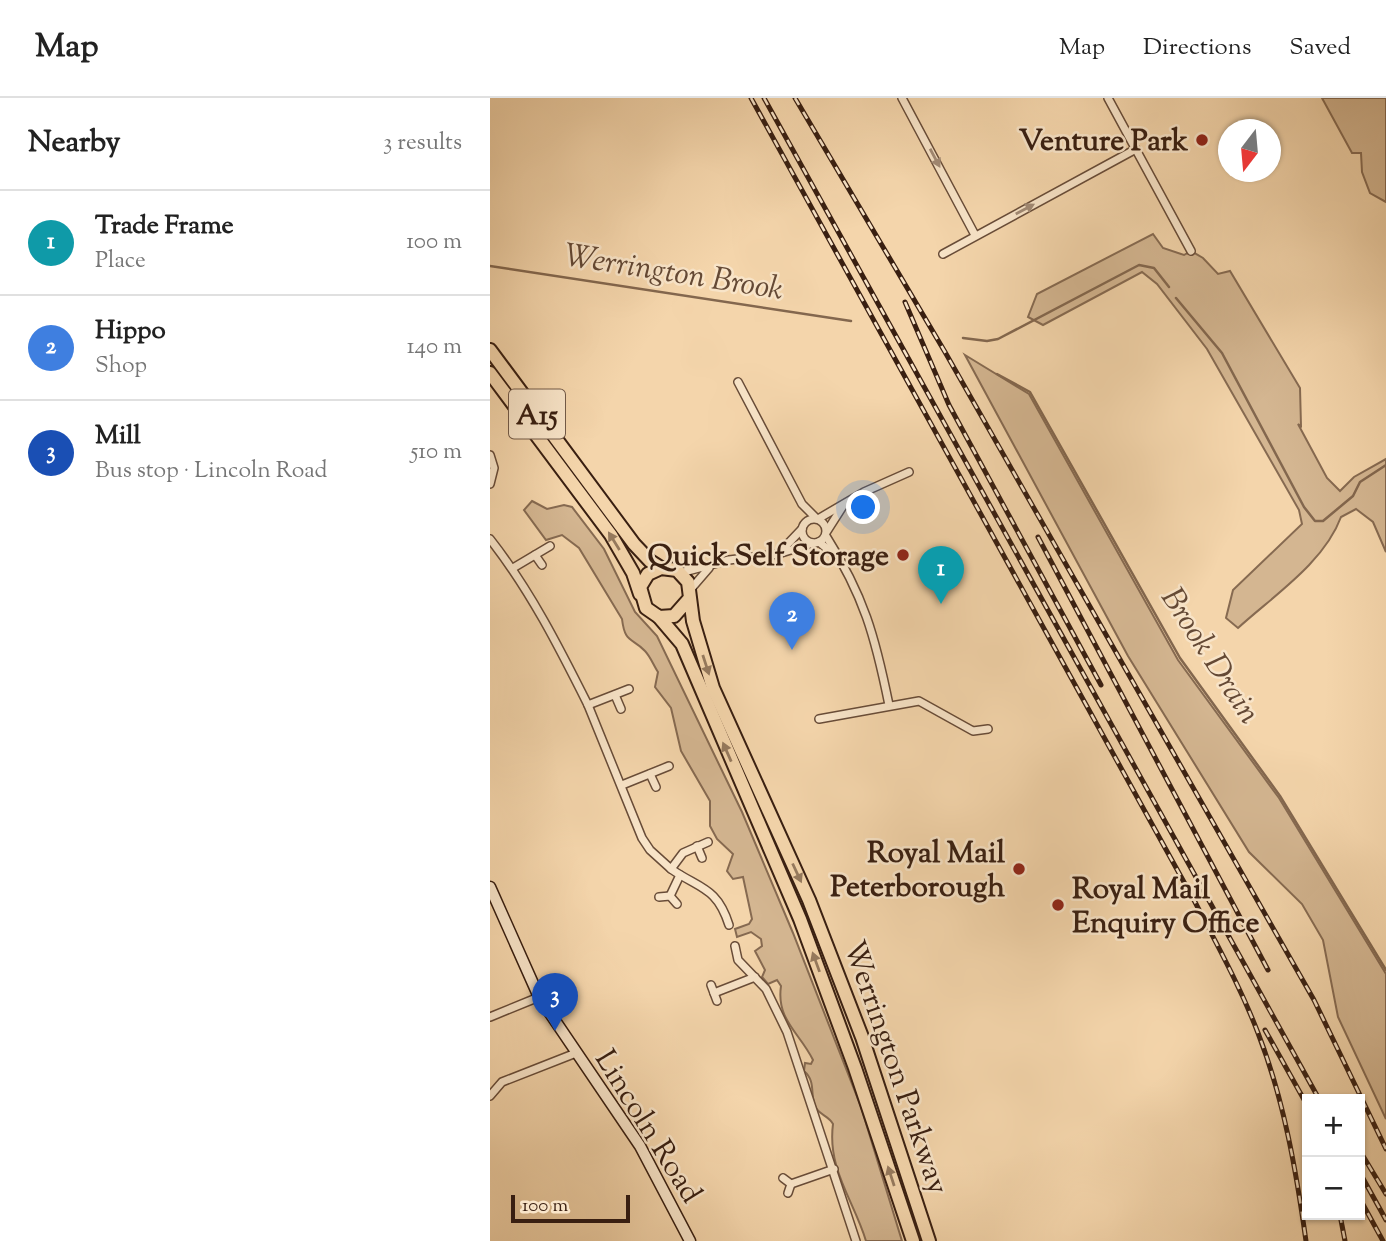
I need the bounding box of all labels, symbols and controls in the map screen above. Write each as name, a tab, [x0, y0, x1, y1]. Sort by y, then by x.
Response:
text: Map	[35, 24, 99, 72]
text: Map	[1059, 31, 1105, 65]
text: Directions	[1143, 31, 1251, 65]
text: Saved	[1289, 31, 1351, 65]
north arrow	[1218, 119, 1281, 182]
place label: Venture Park	[1019, 121, 1189, 164]
text: Nearby	[28, 122, 120, 165]
text: 3 results	[383, 127, 462, 160]
marker: Venture Park	[1194, 132, 1210, 148]
one-way arrow	[929, 148, 940, 168]
one-way arrow	[1015, 203, 1035, 214]
text: Trade Frame	[95, 208, 234, 245]
text: 1	[47, 226, 55, 259]
text: 100 m	[406, 226, 462, 259]
water label: Werrington Brook	[561, 234, 786, 314]
text: Place	[95, 245, 146, 278]
text: Hippo	[95, 313, 166, 350]
text: 2	[46, 331, 56, 364]
text: 140 m	[407, 331, 462, 364]
text: Shop	[95, 350, 147, 383]
road number: A15	[509, 390, 565, 438]
text: Mill	[95, 418, 141, 455]
text: 3	[46, 436, 56, 469]
text: 510 m	[410, 436, 462, 469]
text: Bus stop · Lincoln Road	[95, 455, 328, 488]
your location	[846, 490, 880, 524]
one-way arrow	[607, 531, 620, 550]
place label: Quick Self Storage	[648, 536, 889, 579]
pin: 1	[918, 546, 964, 604]
marker: Quick Self Storage	[895, 547, 911, 563]
water label: Brook Drain	[1148, 579, 1271, 734]
pin: 2	[769, 592, 815, 650]
one-way arrow	[701, 655, 711, 676]
one-way arrow	[721, 742, 733, 762]
place label: Royal Mail Peterborough	[830, 833, 1006, 910]
marker: Royal Mail Peterborough	[1011, 861, 1027, 877]
one-way arrow	[791, 863, 802, 883]
place label: Royal Mail Enquiry Office	[1072, 869, 1260, 946]
marker: Royal Mail Enquiry Office	[1050, 897, 1066, 913]
street label: Werrington Parkway	[831, 935, 958, 1201]
one-way arrow	[810, 951, 821, 972]
pin: 3	[532, 973, 578, 1031]
street label: Lincoln Road	[583, 1042, 711, 1212]
map controls	[1302, 1094, 1365, 1220]
button: +	[1302, 1094, 1365, 1157]
button: −	[1302, 1157, 1365, 1220]
one-way arrow	[885, 1166, 896, 1187]
scale bar	[511, 1192, 630, 1224]
text: 100 m	[522, 1193, 568, 1220]

